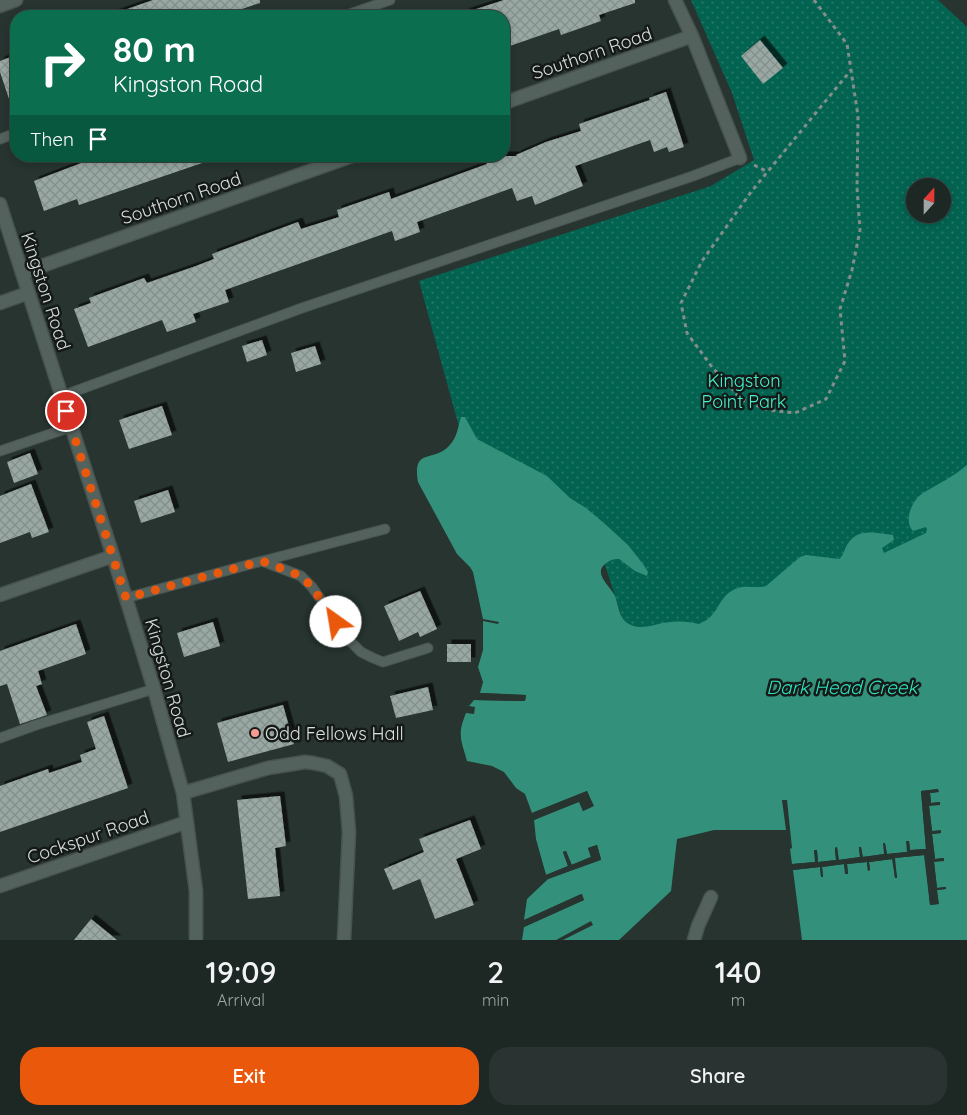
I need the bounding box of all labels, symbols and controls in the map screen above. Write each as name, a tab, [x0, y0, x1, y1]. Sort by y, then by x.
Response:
street label: Southorn Road	[529, 22, 655, 84]
text: 80 m	[113, 27, 196, 71]
icon: right	[30, 30, 95, 95]
text: Kingston Road	[113, 70, 263, 98]
icon: arrive	[84, 125, 112, 153]
text: Then	[30, 127, 74, 151]
street label: Southorn Road	[118, 167, 244, 229]
north arrow	[906, 178, 951, 222]
map controls	[906, 178, 951, 223]
street label: Kingston Road	[16, 229, 76, 353]
park label: Kingston Point Park	[702, 369, 786, 413]
pin	[45, 390, 87, 432]
icon: arrive	[52, 397, 80, 425]
position arrow	[309, 595, 361, 647]
street label: Kingston Road	[140, 616, 196, 740]
water label: Dark Head Creek	[766, 675, 920, 699]
place label: Odd Fellows Hall	[265, 722, 404, 745]
marker: Odd Fellows Hall	[249, 727, 261, 739]
street label: Cockspur Road	[24, 805, 152, 869]
text: 19:09	[206, 953, 276, 991]
text: 2	[487, 953, 504, 991]
text: 140	[715, 953, 761, 991]
text: Arrival	[217, 990, 265, 1010]
text: min	[482, 990, 509, 1010]
text: m	[731, 990, 745, 1010]
button: Exit	[20, 1047, 479, 1105]
button: Share	[489, 1047, 947, 1105]

